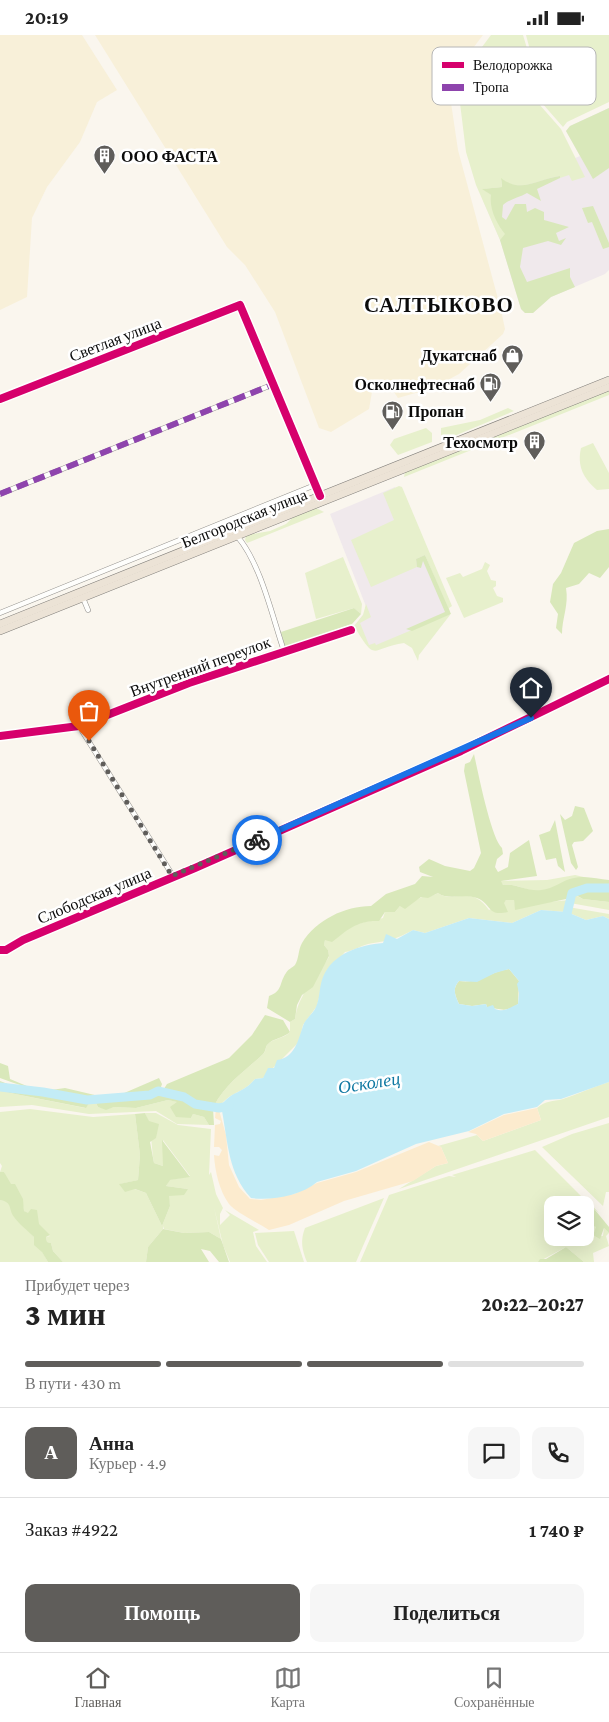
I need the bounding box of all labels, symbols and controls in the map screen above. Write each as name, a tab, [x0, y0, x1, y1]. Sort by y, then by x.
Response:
text: 20:19	[25, 7, 69, 28]
legend	[432, 47, 596, 105]
text: Велодорожка	[473, 57, 553, 73]
text: Тропа	[473, 79, 510, 95]
building icon: ООО ФАСТА	[93, 144, 117, 175]
place label: ООО ФАСТА	[121, 148, 218, 165]
district label: САЛТЫКОВО	[364, 293, 514, 317]
street label: Светлая улица	[67, 314, 164, 366]
shop icon: Дукатснаб	[501, 343, 525, 374]
place label: Дукатснаб	[421, 347, 497, 365]
fuel station icon: Осколнефтеснаб	[479, 372, 503, 403]
place label: Осколнефтеснаб	[355, 376, 475, 394]
fuel station icon: Пропан	[380, 399, 404, 430]
place label: Пропан	[408, 403, 464, 421]
building icon: Техосмотр	[522, 430, 546, 461]
place label: Техосмотр	[443, 434, 518, 452]
street label: Белгородская улица	[179, 486, 310, 552]
street label: Внутренний переулок	[128, 633, 273, 701]
pin	[510, 667, 552, 718]
icon: home	[517, 674, 545, 702]
pin	[68, 690, 110, 741]
icon: bag	[75, 697, 103, 725]
courier	[232, 815, 282, 865]
icon: bike	[243, 826, 271, 854]
street label: Слободская улица	[35, 864, 154, 928]
water label: Осколец	[337, 1068, 401, 1098]
map controls	[544, 1196, 594, 1246]
button: layers	[544, 1196, 594, 1246]
text: Прибудет через	[25, 1277, 130, 1294]
text: 20:22–20:27	[481, 1294, 584, 1315]
text: 3 мин	[25, 1296, 106, 1332]
text: В пути · 430 m	[25, 1375, 121, 1392]
button: chat	[468, 1427, 520, 1479]
button: phone	[532, 1427, 584, 1479]
text: Анна	[89, 1433, 134, 1454]
text: А	[44, 1442, 58, 1463]
text: Курьер · 4.9	[89, 1455, 167, 1472]
text: Заказ #4922	[25, 1519, 118, 1540]
text: 1 740 ₽	[529, 1520, 584, 1541]
button: Помощь	[25, 1584, 300, 1642]
button: Поделиться	[310, 1584, 584, 1642]
tab: Главная	[74, 1664, 121, 1711]
tab: Карта	[270, 1664, 305, 1711]
tab: Сохранённые	[454, 1664, 535, 1711]

